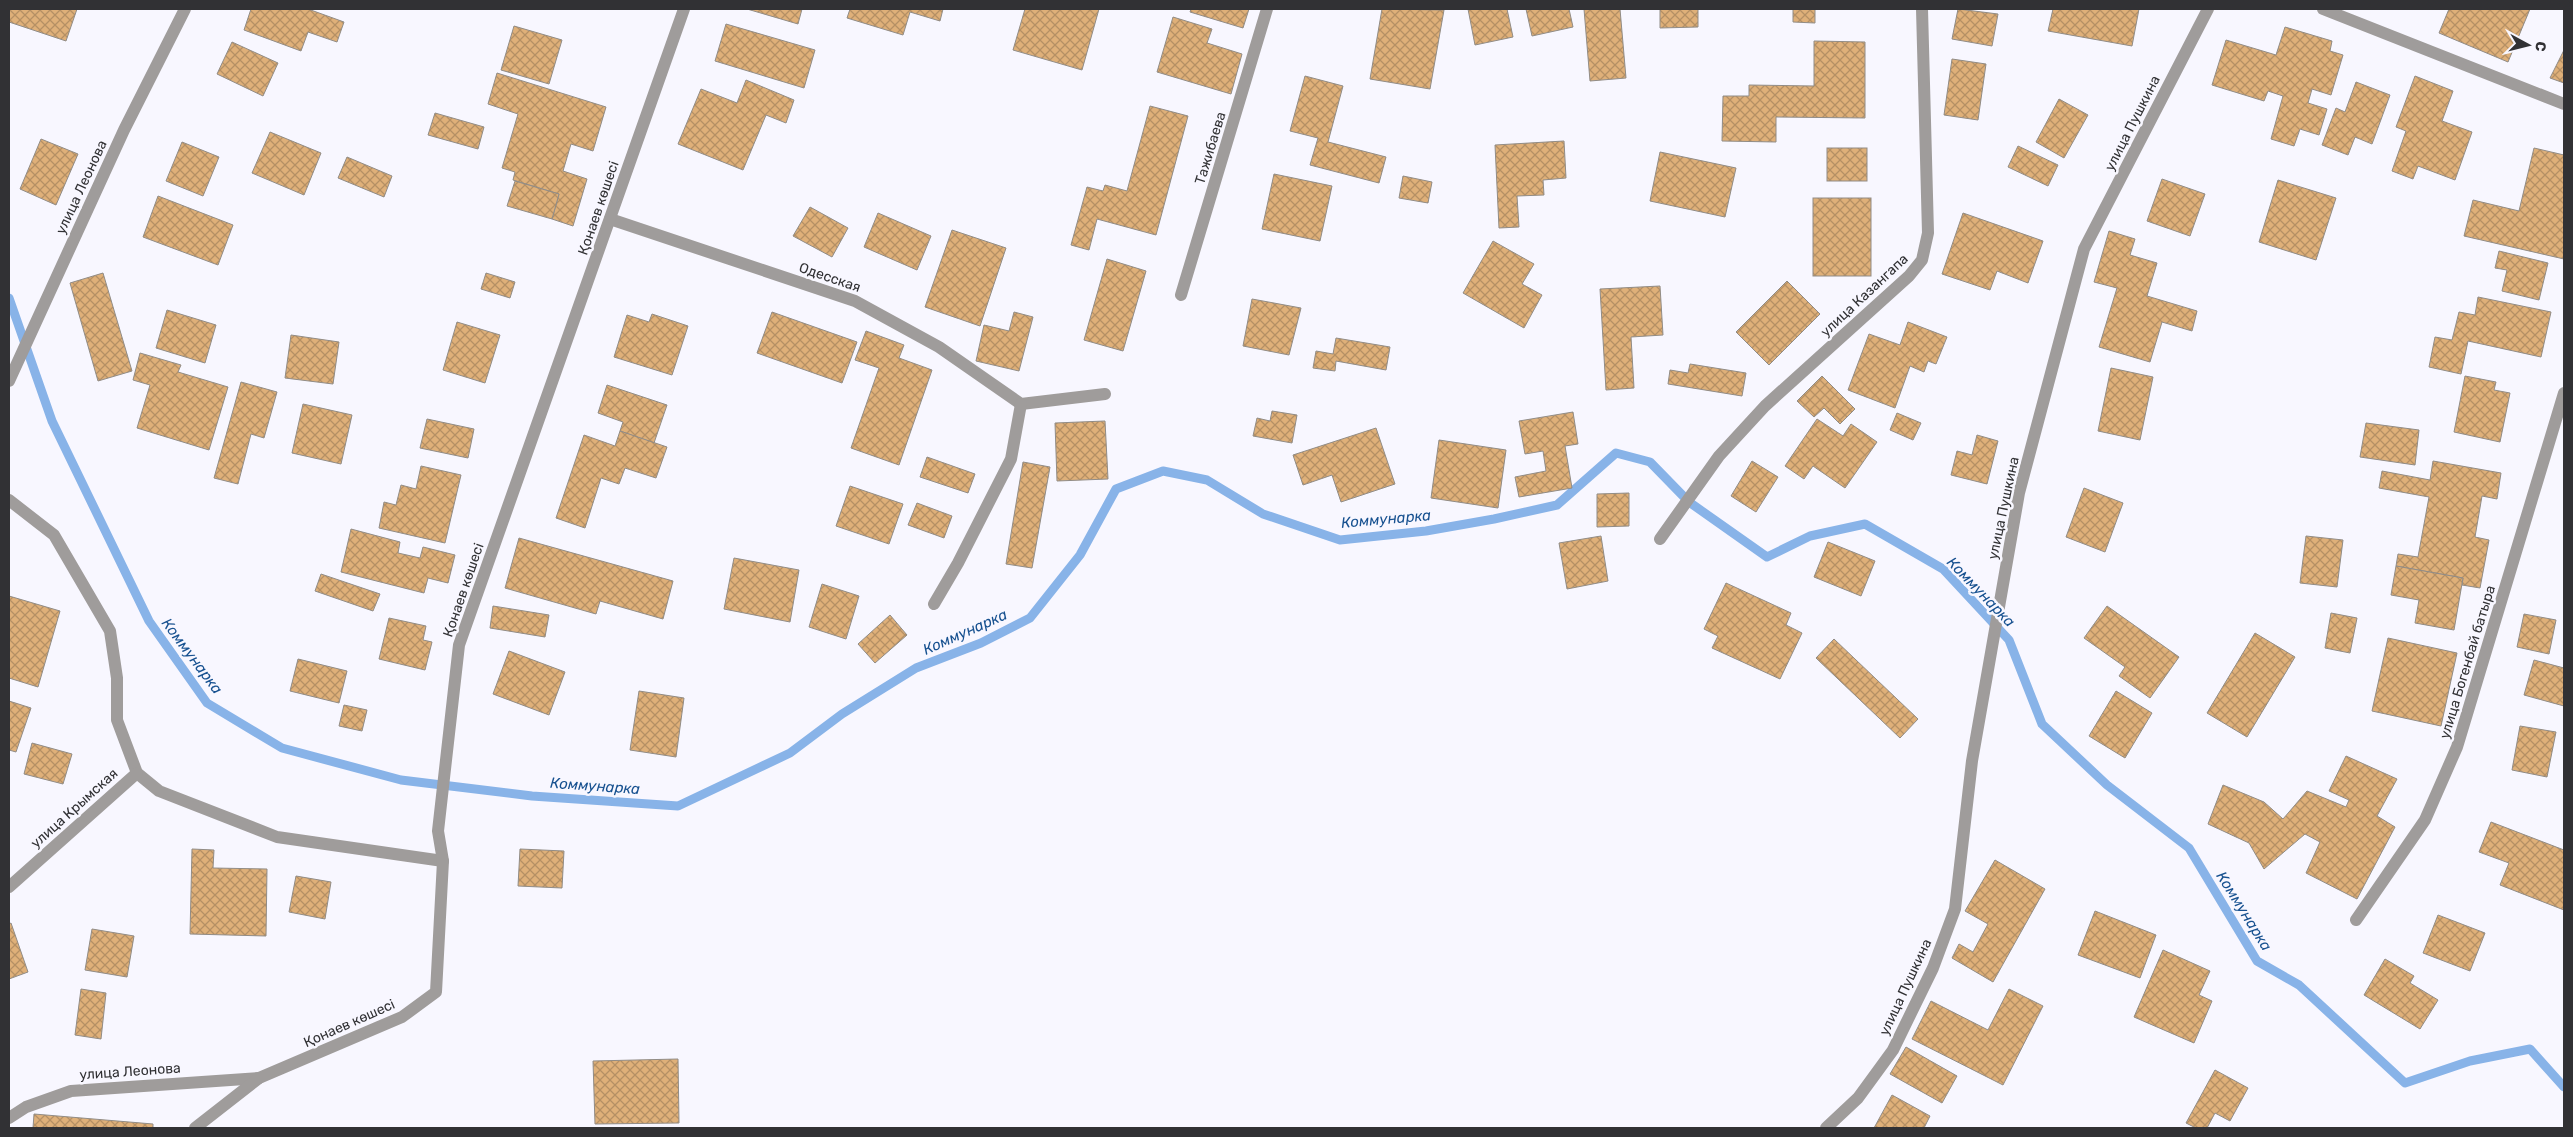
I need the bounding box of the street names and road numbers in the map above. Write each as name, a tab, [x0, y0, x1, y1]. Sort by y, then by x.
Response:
street label: улица Пушкина	[2101, 73, 2164, 174]
street label: Тажибаева	[1191, 110, 1230, 186]
street label: улица Леонова	[52, 138, 111, 237]
street label: Қонаев көшесі	[574, 159, 623, 257]
street label: улица Казангапа	[1817, 250, 1912, 340]
street label: Одесская	[797, 259, 863, 296]
street label: улица Пушкина	[1984, 455, 2023, 561]
street label: Қонаев көшесі	[439, 541, 488, 639]
street label: улица Богенбай батыра	[2436, 583, 2499, 741]
street label: улица Крымская	[27, 765, 121, 852]
street label: улица Пушкина	[1876, 936, 1935, 1038]
street label: Қонаев көшесі	[301, 996, 398, 1051]
street label: улица Леонова	[79, 1059, 181, 1084]

